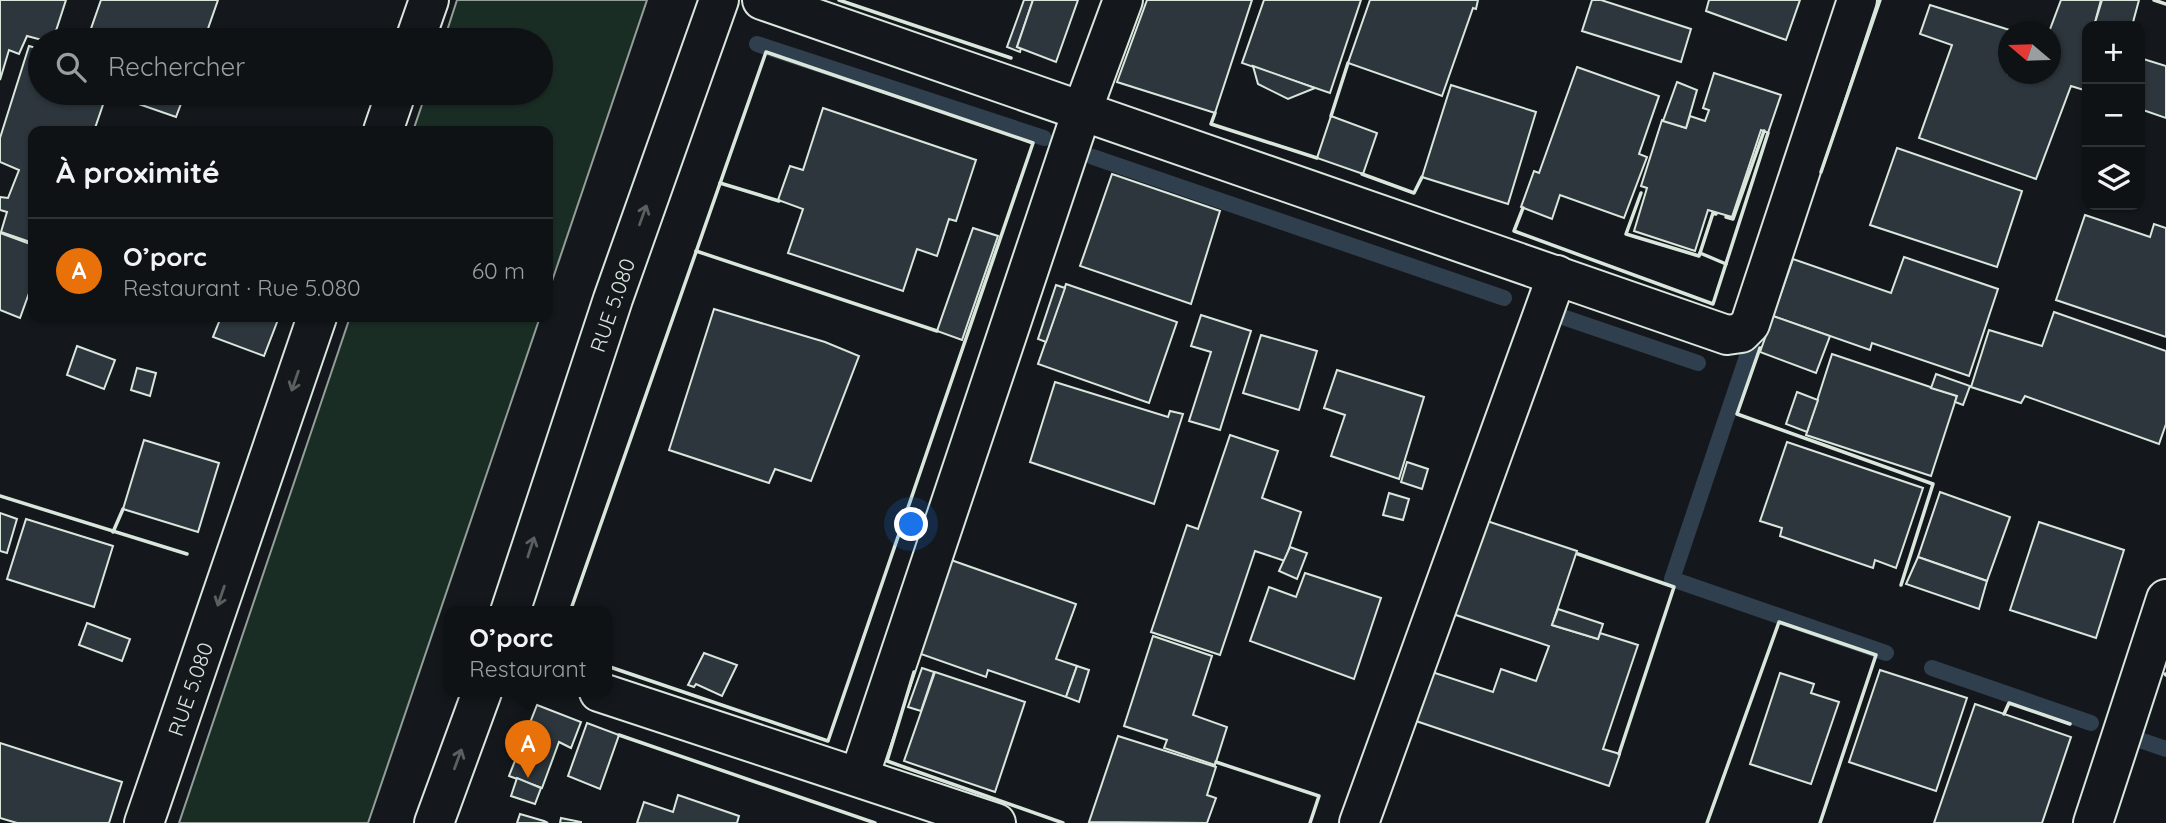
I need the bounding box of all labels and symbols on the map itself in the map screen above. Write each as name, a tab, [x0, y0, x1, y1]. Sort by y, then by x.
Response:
north arrow	[1998, 21, 2061, 84]
one-way arrow	[638, 205, 650, 227]
street label: RUE 5.080	[584, 255, 640, 355]
one-way arrow	[288, 370, 300, 392]
your location	[894, 507, 928, 541]
one-way arrow	[525, 536, 538, 558]
one-way arrow	[214, 585, 226, 607]
street label: RUE 5.080	[162, 639, 218, 739]
pin: A	[505, 720, 551, 778]
one-way arrow	[452, 748, 465, 770]

